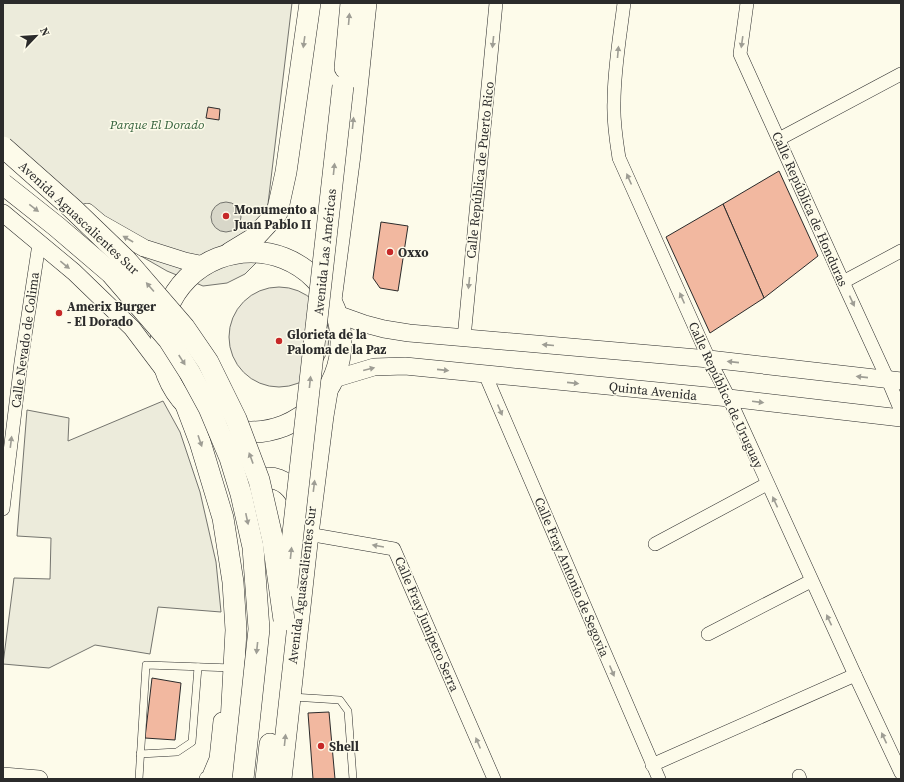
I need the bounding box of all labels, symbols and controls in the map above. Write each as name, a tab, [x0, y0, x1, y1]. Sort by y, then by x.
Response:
one-way arrow	[346, 13, 353, 25]
north arrow	[16, 16, 56, 56]
text: N	[36, 25, 53, 39]
one-way arrow	[301, 36, 307, 48]
one-way arrow	[489, 36, 496, 48]
one-way arrow	[739, 36, 745, 48]
one-way arrow	[614, 46, 621, 58]
street label: Calle República de Puerto Rico	[462, 81, 498, 259]
park label: Parque El Dorado	[109, 116, 204, 133]
one-way arrow	[350, 117, 356, 129]
street label: Calle República de Honduras	[768, 129, 852, 289]
street label: Avenida Aguascalientes Sur	[15, 158, 143, 279]
one-way arrow	[331, 163, 337, 175]
one-way arrow	[626, 174, 632, 185]
street label: Avenida Las Américas	[310, 187, 340, 316]
place label: Monumento a Juan Pablo II	[233, 201, 317, 233]
one-way arrow	[28, 204, 39, 212]
marker: Monumento a Juan Pablo II	[221, 211, 231, 221]
one-way arrow	[122, 235, 134, 242]
place label: Oxxo	[398, 244, 429, 261]
marker: Oxxo	[385, 247, 395, 257]
one-way arrow	[60, 260, 71, 269]
street label: Calle Nevado de Colima	[7, 271, 43, 409]
one-way arrow	[466, 277, 473, 289]
one-way arrow	[146, 282, 155, 293]
one-way arrow	[679, 292, 685, 304]
one-way arrow	[849, 296, 855, 307]
place label: Amerix Burger - El Dorado	[67, 298, 157, 330]
marker: Amerix Burger - El Dorado	[54, 308, 64, 318]
street label: Calle República de Uruguay	[685, 319, 768, 471]
place label: Glorieta de la Paloma de la Paz	[287, 326, 386, 358]
marker: Glorieta de la Paloma de la Paz	[274, 336, 284, 346]
one-way arrow	[542, 342, 554, 349]
one-way arrow	[178, 355, 186, 365]
one-way arrow	[727, 359, 739, 365]
one-way arrow	[363, 366, 375, 372]
one-way arrow	[437, 367, 449, 373]
one-way arrow	[856, 373, 868, 380]
one-way arrow	[307, 376, 314, 388]
street label: Quinta Avenida	[608, 378, 698, 404]
one-way arrow	[567, 380, 579, 386]
one-way arrow	[752, 399, 764, 405]
one-way arrow	[498, 405, 504, 417]
one-way arrow	[8, 436, 14, 448]
one-way arrow	[197, 436, 203, 448]
one-way arrow	[247, 452, 253, 464]
one-way arrow	[311, 480, 317, 492]
street label: Calle Fray Antonio de Segovia	[531, 495, 614, 660]
one-way arrow	[772, 496, 778, 507]
street label: Avenida Aguascalientes Sur	[284, 505, 320, 665]
one-way arrow	[244, 513, 250, 525]
one-way arrow	[372, 543, 384, 549]
one-way arrow	[288, 547, 295, 559]
street label: Calle Fray Junípero Serra	[391, 554, 463, 694]
one-way arrow	[826, 614, 832, 626]
one-way arrow	[254, 642, 260, 654]
one-way arrow	[609, 666, 615, 677]
one-way arrow	[881, 732, 887, 744]
one-way arrow	[282, 734, 288, 746]
place label: Shell	[329, 738, 359, 755]
one-way arrow	[475, 738, 481, 749]
marker: Shell	[316, 741, 326, 751]

